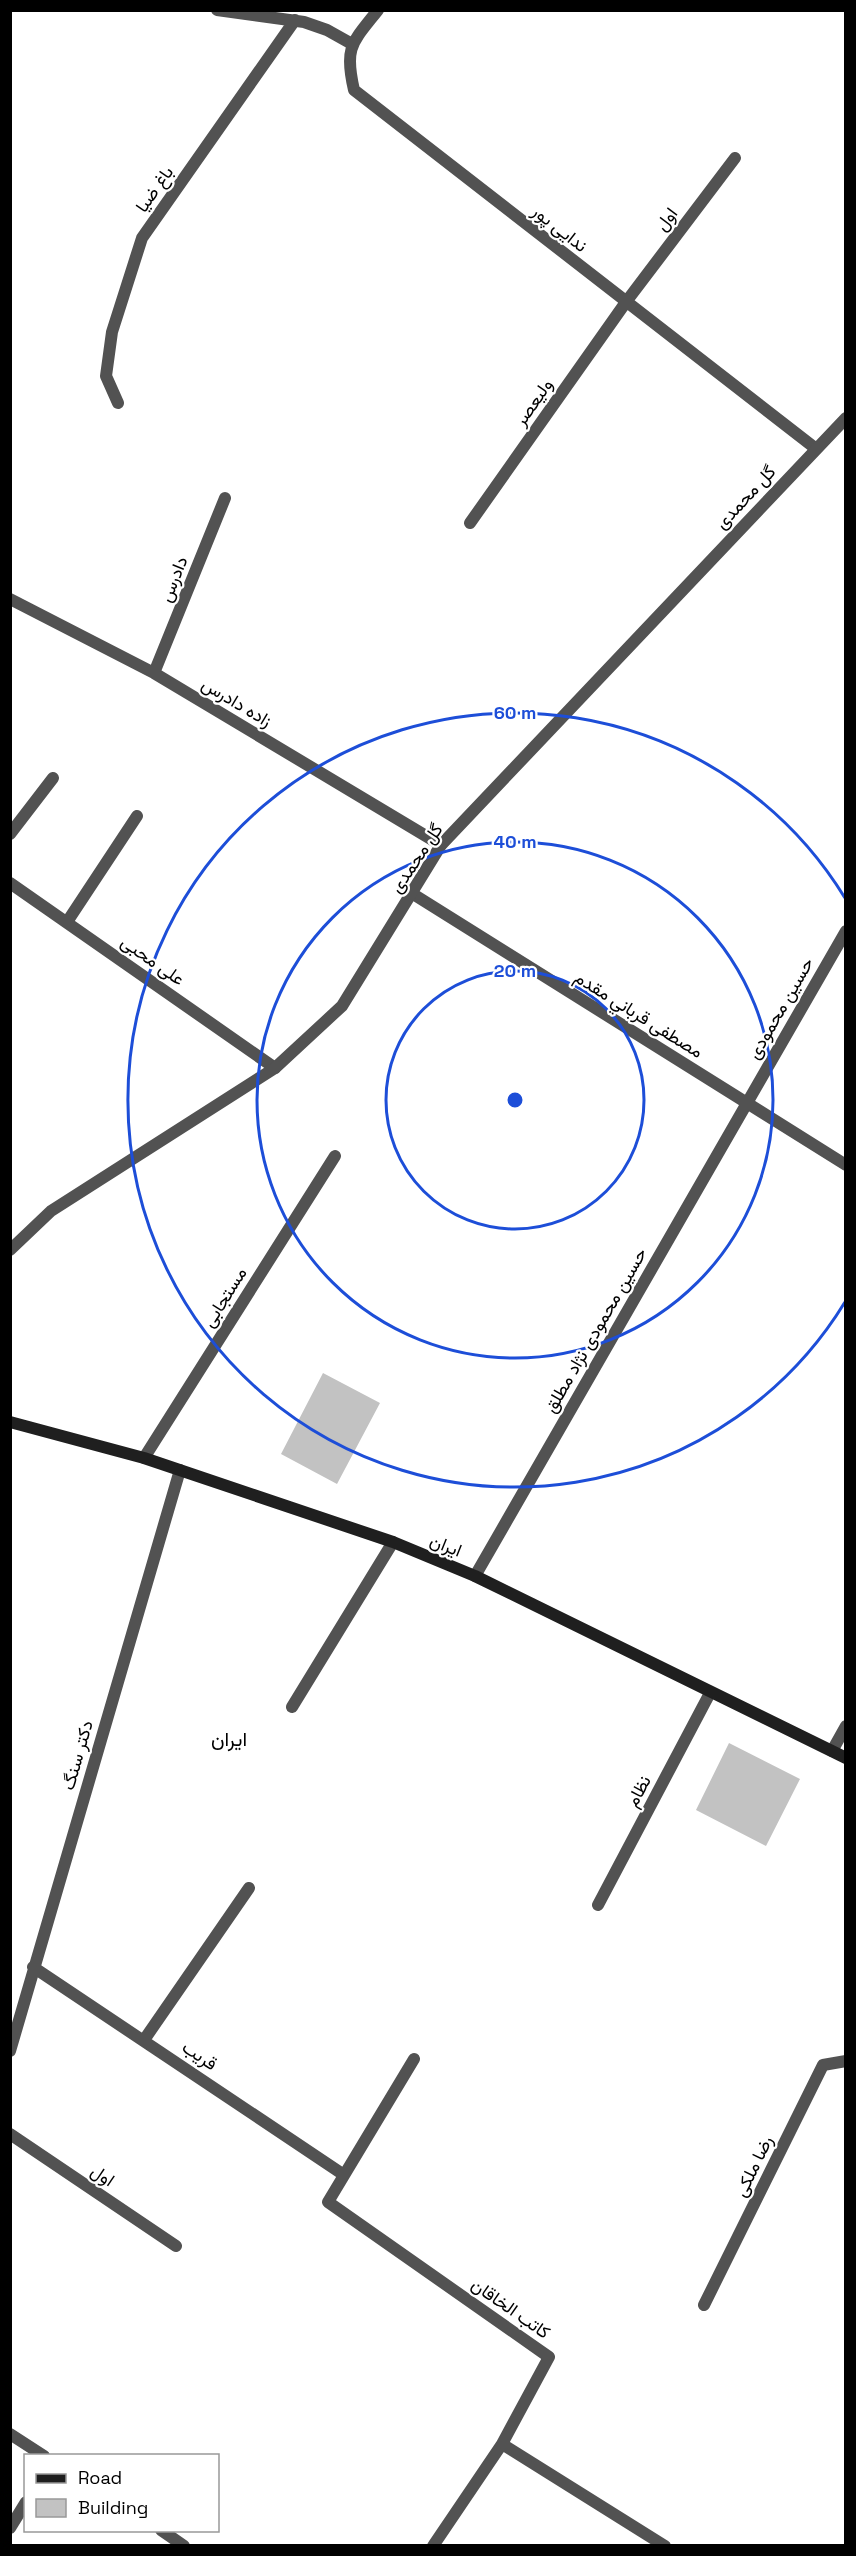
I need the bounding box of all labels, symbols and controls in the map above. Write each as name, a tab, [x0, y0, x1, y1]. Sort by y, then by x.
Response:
street label: باغ ضیا	[130, 161, 179, 217]
street label: ندایی پور	[526, 199, 592, 258]
street label: اول	[650, 203, 682, 235]
street label: ولیعصر	[508, 374, 557, 431]
street label: گل محمدی	[710, 460, 780, 534]
street label: دادرس	[153, 553, 193, 605]
street label: زاده دادرس	[198, 672, 276, 732]
text: 60 m	[494, 701, 536, 724]
street label: گل محمدی	[384, 819, 448, 897]
text: 40 m	[493, 830, 537, 853]
street label: علی محبی	[117, 930, 189, 990]
street label: حسین محمودی	[742, 953, 818, 1063]
text: 20 m	[494, 959, 536, 982]
street label: مصطفی قرباني مقدم	[568, 965, 708, 1066]
centre of rings	[505, 1090, 525, 1110]
street label: حسین محمودی نژاد مطلق	[538, 1243, 652, 1417]
street label: مستجابی	[197, 1263, 251, 1331]
street label: ایران	[427, 1528, 465, 1562]
street label: دکتر سنگ	[56, 1717, 98, 1793]
district label: ایران	[211, 1726, 247, 1752]
street label: نظام	[620, 1771, 657, 1811]
street label: قریب	[178, 2035, 222, 2075]
street label: رضا ملکی	[728, 2132, 778, 2200]
street label: اول	[87, 2159, 119, 2191]
street label: کاتب الخاقان	[467, 2272, 555, 2344]
legend	[24, 2454, 219, 2532]
text: Road	[78, 2466, 122, 2489]
text: Building	[78, 2496, 148, 2519]

